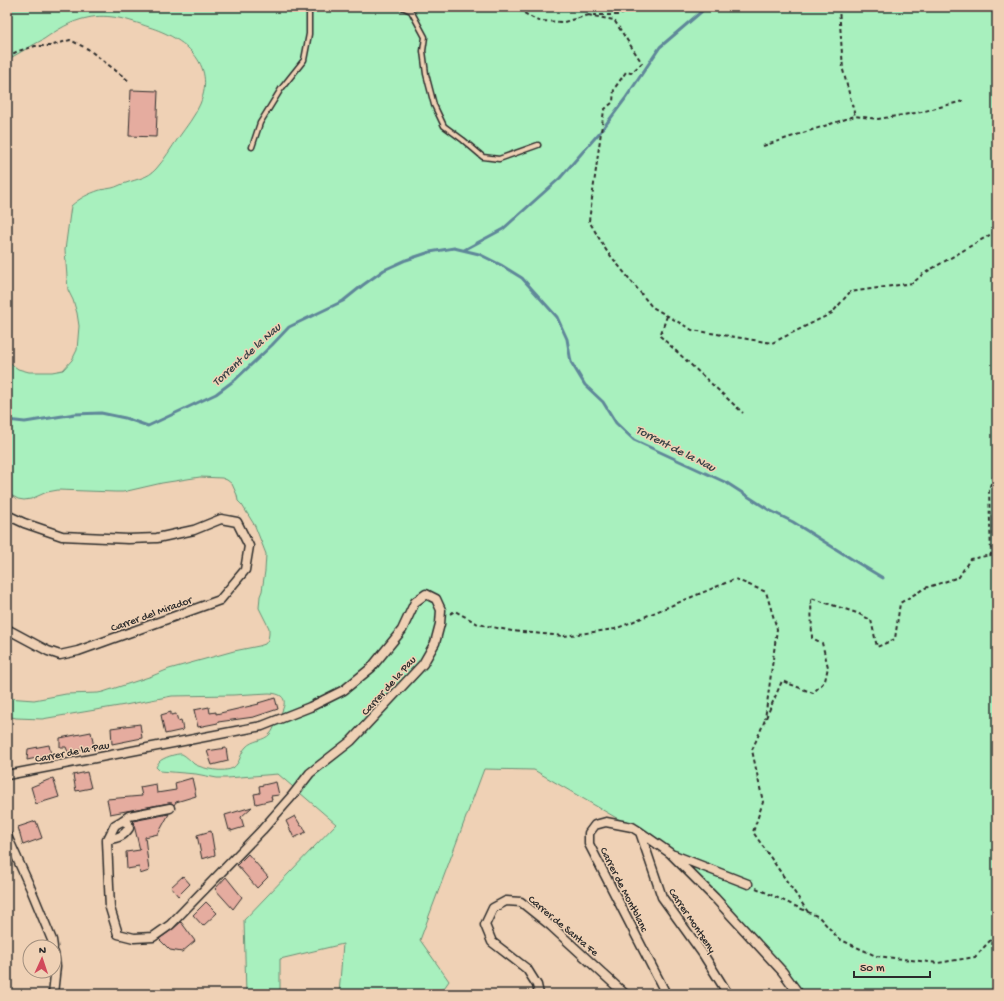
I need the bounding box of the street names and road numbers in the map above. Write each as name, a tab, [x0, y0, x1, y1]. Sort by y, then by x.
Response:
street label: Carrer del Mirador	[110, 594, 195, 635]
street label: Carrer de la Pau	[360, 654, 419, 718]
street label: Carrer de la Pau	[34, 740, 110, 766]
street label: Carrer de Montblanc	[597, 846, 650, 935]
street label: Carrer Montseny	[665, 886, 718, 956]
street label: Carrer de Santa Fe	[525, 894, 600, 960]

